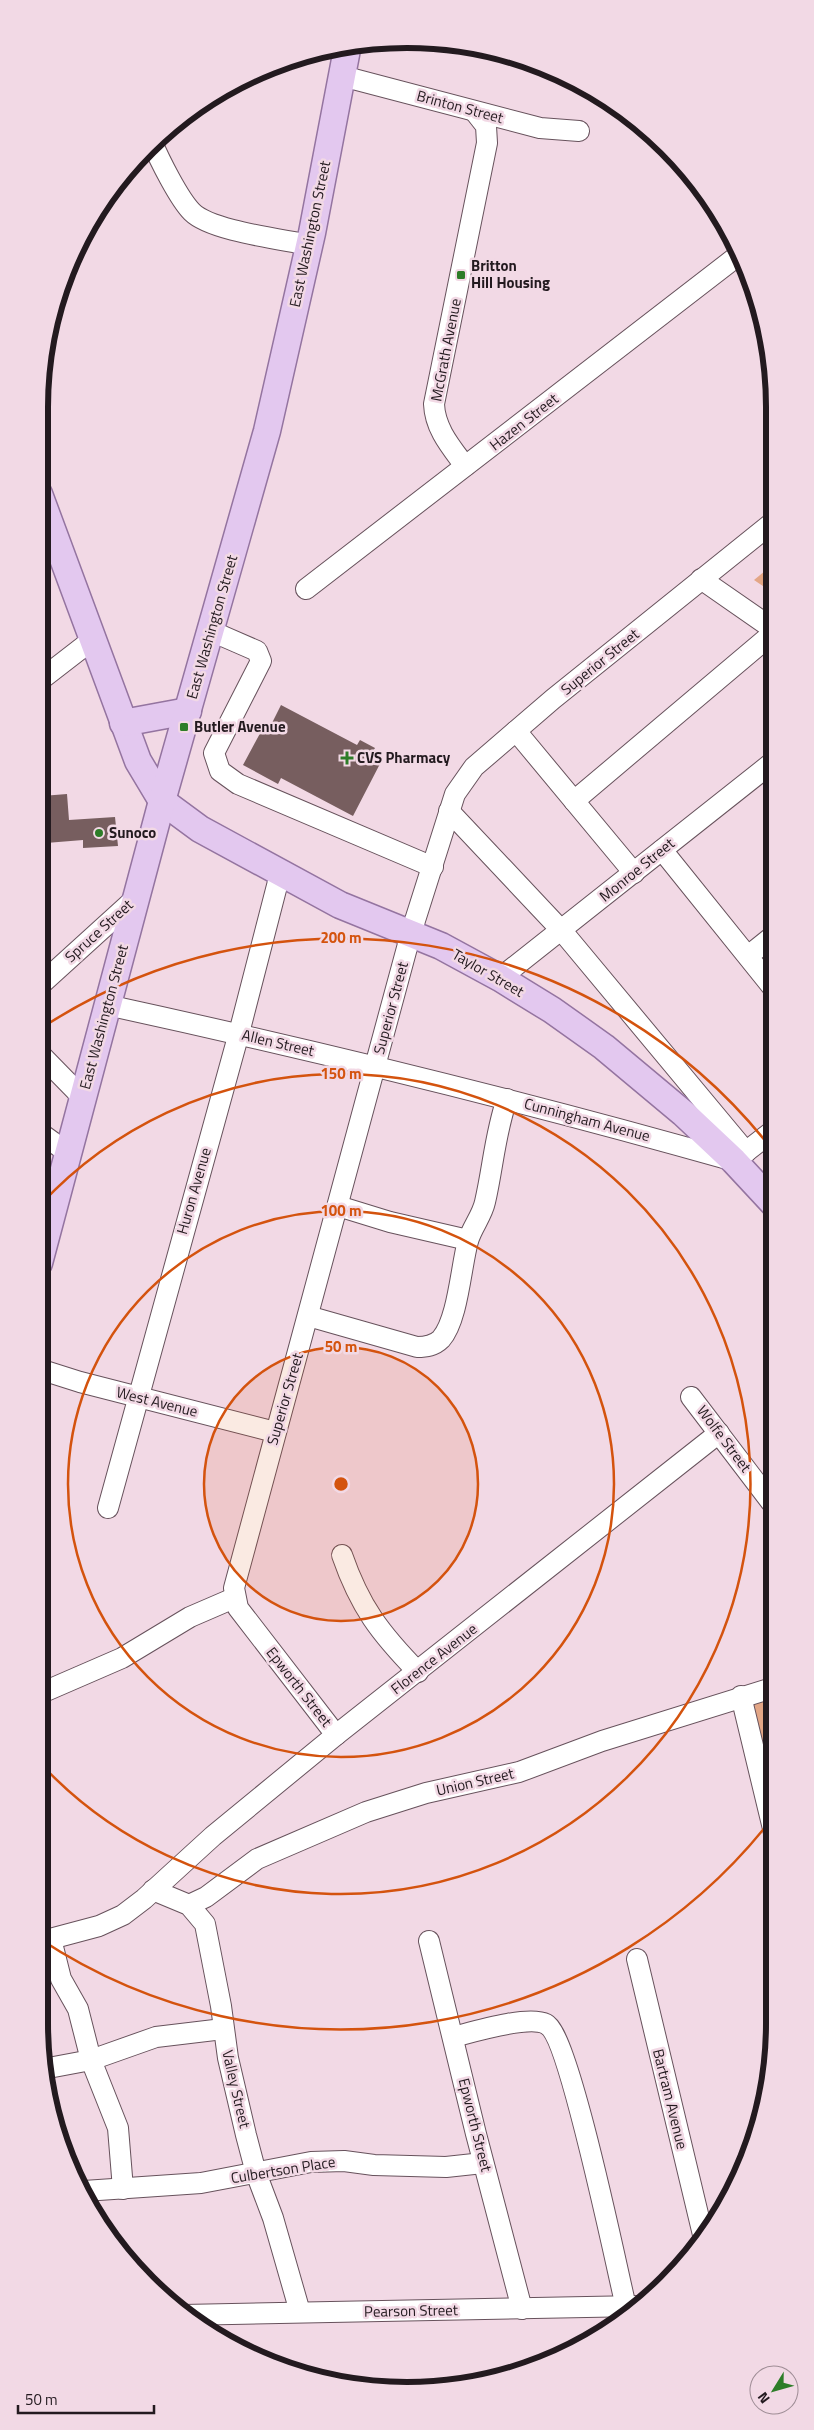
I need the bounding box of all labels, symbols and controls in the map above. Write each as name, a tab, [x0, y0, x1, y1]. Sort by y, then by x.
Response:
street label: Brinton Street	[414, 84, 507, 129]
street label: East Washington Street	[283, 158, 336, 309]
place label: Britton Hill Housing	[471, 254, 550, 294]
marker: Britton Hill Housing	[455, 269, 467, 281]
street label: McGrath Avenue	[424, 296, 467, 403]
street label: Hazen Street	[484, 387, 564, 456]
street label: East Washington Street	[180, 551, 243, 702]
street label: Superior Street	[555, 622, 644, 700]
place label: Butler Avenue	[194, 715, 286, 738]
marker: Butler Avenue	[178, 721, 190, 733]
place label: CVS Pharmacy	[357, 746, 451, 769]
marker: CVS Pharmacy	[341, 752, 353, 764]
place label: Sunoco	[109, 821, 156, 844]
marker: Sunoco	[93, 827, 105, 839]
street label: Monroe Street	[594, 832, 680, 907]
street label: Spruce Street	[59, 893, 139, 968]
text: 200 m	[320, 926, 362, 949]
street label: East Washington Street	[73, 941, 134, 1092]
street label: Taylor Street	[448, 943, 529, 1003]
street label: Superior Street	[367, 958, 414, 1057]
street label: Allen Street	[240, 1023, 317, 1062]
text: 150 m	[320, 1062, 362, 1085]
street label: Cunningham Avenue	[522, 1092, 653, 1147]
street label: Huron Avenue	[170, 1145, 217, 1237]
text: 100 m	[320, 1199, 362, 1222]
text: 50 m	[325, 1335, 357, 1358]
street label: Superior Street	[260, 1349, 309, 1448]
street label: West Avenue	[114, 1380, 200, 1423]
street label: Wolfe Street	[692, 1400, 758, 1478]
centre of rings	[332, 1475, 350, 1493]
street label: Florence Avenue	[386, 1617, 482, 1700]
street label: Epworth Street	[261, 1642, 338, 1732]
street label: Union Street	[434, 1761, 517, 1802]
street label: Bartram Avenue	[647, 2046, 694, 2151]
street label: Valley Street	[216, 2048, 257, 2131]
street label: Epworth Street	[453, 2076, 498, 2175]
street label: Culbertson Place	[229, 2150, 337, 2189]
street label: Pearson Street	[364, 2298, 459, 2323]
north arrow	[749, 2365, 799, 2415]
scale bar	[18, 2382, 154, 2414]
text: 50 m	[25, 2388, 58, 2411]
text: N	[752, 2388, 775, 2408]

